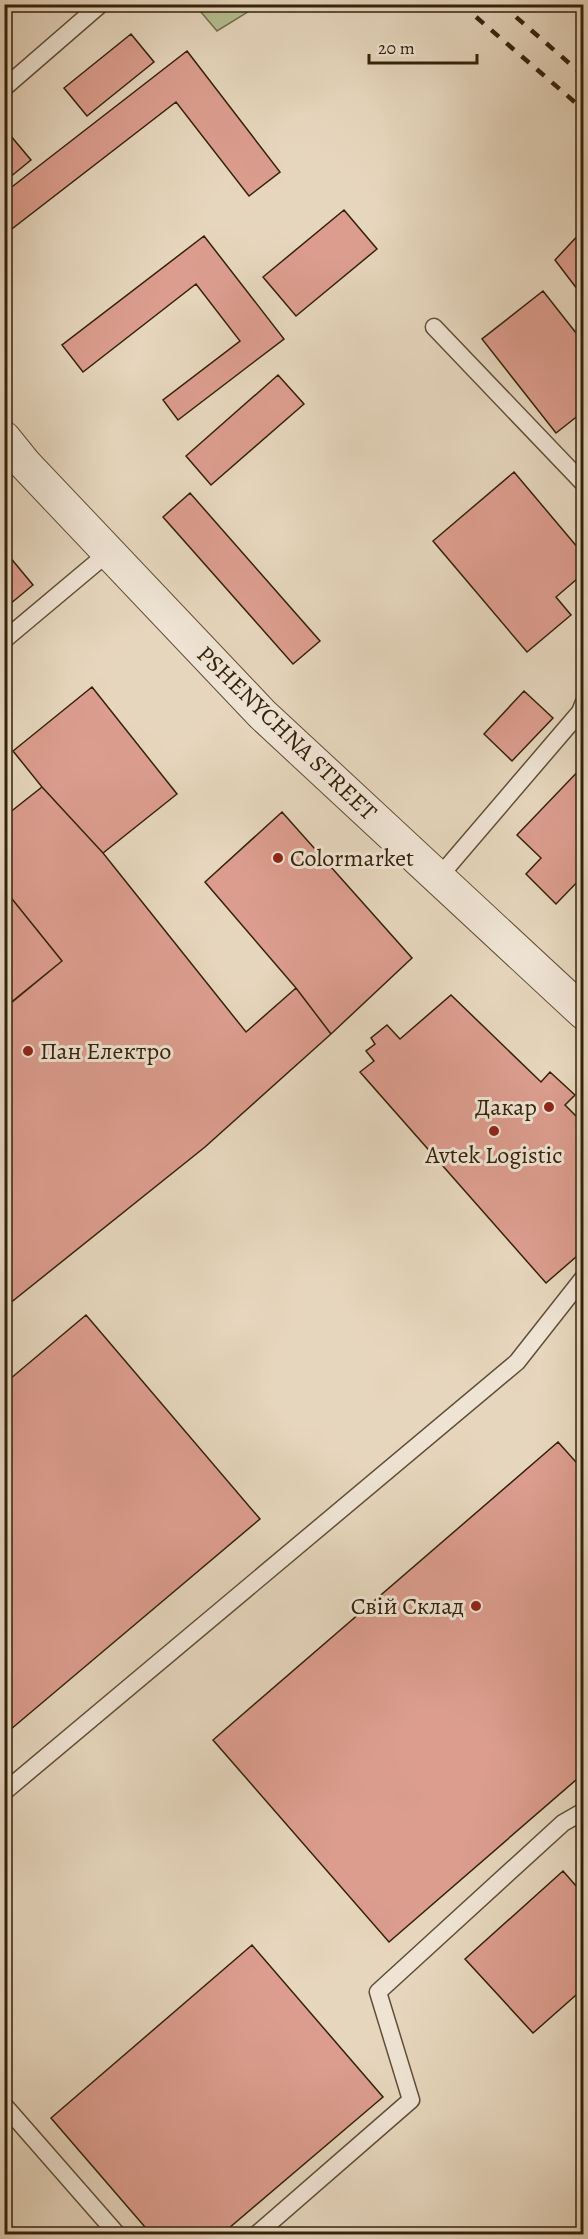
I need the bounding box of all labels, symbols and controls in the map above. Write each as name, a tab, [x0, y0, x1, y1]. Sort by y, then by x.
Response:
scale bar	[369, 27, 477, 65]
text: 20 m	[378, 36, 415, 60]
street label: PSHENYCHNA STREET	[190, 639, 384, 827]
place label: Colormarket	[290, 842, 414, 874]
marker: Colormarket	[271, 851, 285, 865]
place label: Пан Електро	[40, 1035, 171, 1067]
marker: Пан Електро	[21, 1044, 35, 1058]
place label: Дакар	[475, 1091, 537, 1123]
marker: Дакар	[542, 1100, 556, 1114]
marker: Avtek Logistic	[487, 1124, 501, 1138]
place label: Avtek Logistic	[425, 1139, 563, 1171]
place label: Свій Склад	[351, 1590, 464, 1622]
marker: Свій Склад	[469, 1599, 483, 1613]

